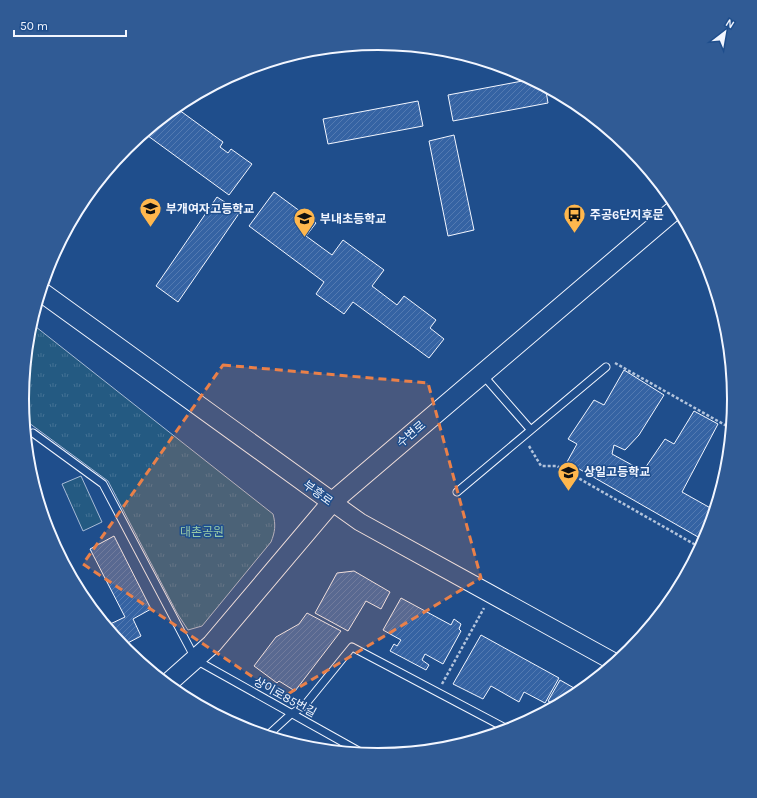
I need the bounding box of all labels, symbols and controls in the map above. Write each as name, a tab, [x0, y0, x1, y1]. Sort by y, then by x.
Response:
scale bar	[14, 12, 126, 38]
north arrow	[705, 12, 745, 52]
text: N	[723, 16, 737, 31]
text: 50 m	[20, 19, 48, 33]
school or university icon: 부개여자고등학교	[138, 196, 164, 229]
place label: 부개여자고등학교	[166, 202, 254, 216]
bus stop icon: 주공6단지후문	[561, 202, 587, 235]
school or university icon: 부내초등학교	[291, 206, 317, 239]
place label: 주공6단지후문	[590, 208, 664, 222]
place label: 부내초등학교	[320, 212, 386, 226]
street label: 수변로	[394, 418, 428, 450]
school or university icon: 상일고등학교	[556, 459, 582, 492]
place label: 상일고등학교	[584, 465, 650, 479]
street label: 부흥로	[300, 478, 336, 508]
park label: 대촌공원	[180, 525, 224, 539]
street label: 상이로85번길	[251, 674, 319, 720]

